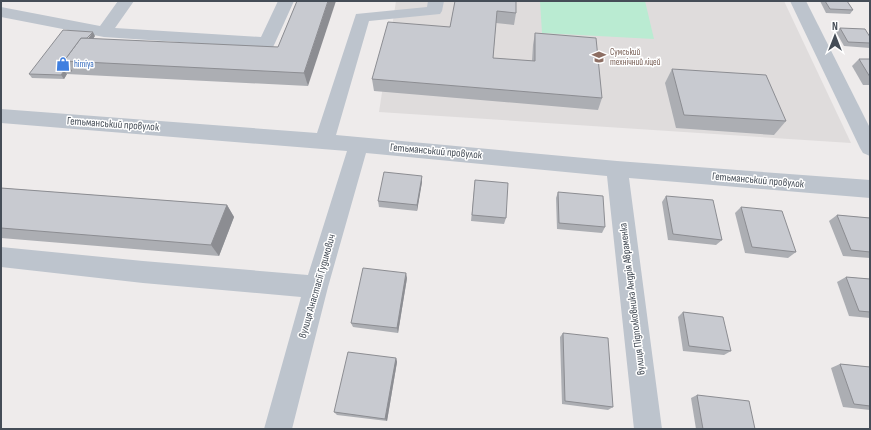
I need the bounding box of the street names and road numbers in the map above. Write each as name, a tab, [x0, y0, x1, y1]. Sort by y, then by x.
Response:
street label: Гетьманський провулок	[66, 114, 160, 134]
street label: Гетьманський провулок	[389, 141, 483, 162]
street label: Гетьманський провулок	[711, 170, 805, 191]
street label: вулиця Підполковника Андрія Авраменка	[616, 222, 648, 376]
street label: вулиця Анастасії Гудимович	[296, 232, 338, 340]

